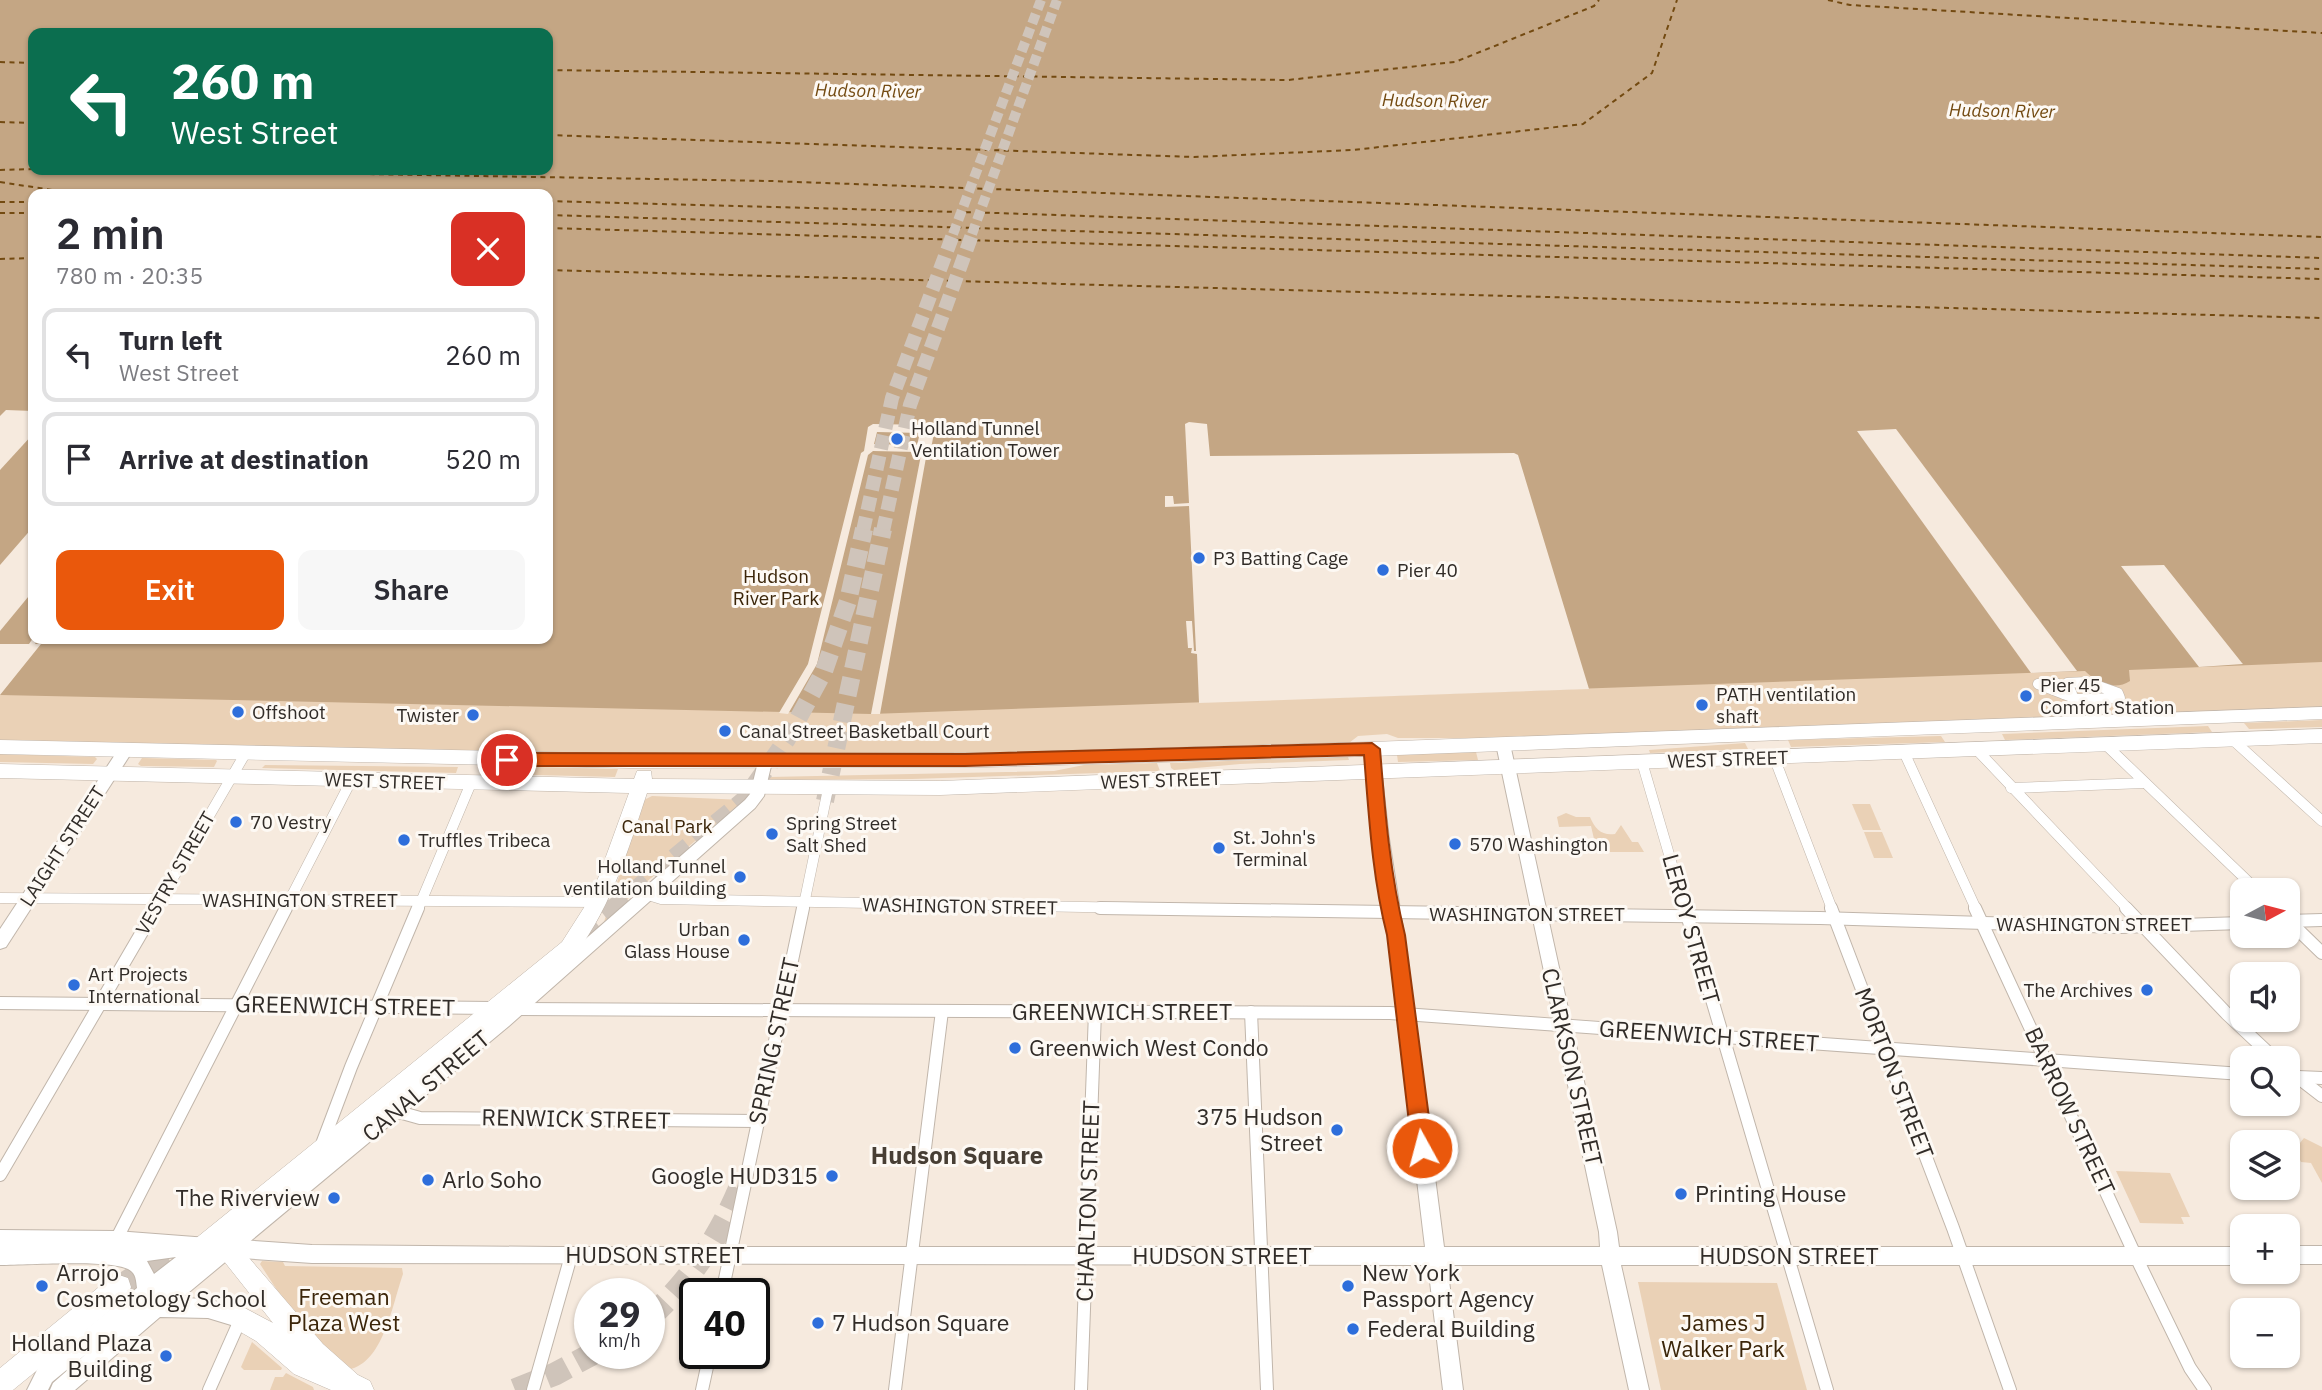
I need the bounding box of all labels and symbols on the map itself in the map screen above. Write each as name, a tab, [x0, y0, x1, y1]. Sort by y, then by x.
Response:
water label: Hudson River	[815, 78, 922, 103]
water label: Hudson River	[1382, 88, 1489, 113]
water label: Hudson River	[1949, 98, 2056, 123]
place label: Holland Tunnel Ventilation Tower	[911, 416, 1059, 462]
marker: Holland Tunnel Ventilation Tower	[889, 431, 905, 447]
place label: P3 Batting Cage	[1213, 546, 1348, 570]
marker: P3 Batting Cage	[1191, 550, 1207, 566]
place label: Pier 40	[1397, 558, 1458, 582]
marker: Pier 40	[1375, 562, 1391, 578]
park label: Hudson River Park	[733, 564, 819, 610]
place label: Pier 45 Comfort Station	[2040, 673, 2175, 719]
place label: PATH ventilation shaft	[1716, 682, 1856, 728]
marker: Pier 45 Comfort Station	[2018, 688, 2034, 704]
marker: PATH ventilation shaft	[1694, 697, 1710, 713]
place label: Offshoot	[252, 700, 326, 724]
place label: Twister	[396, 703, 459, 727]
marker: Offshoot	[230, 704, 246, 720]
marker: Twister	[465, 707, 481, 723]
place label: Canal Street Basketball Court	[739, 719, 990, 743]
marker: Canal Street Basketball Court	[717, 723, 733, 739]
pin	[477, 730, 537, 790]
street label: WEST STREET	[1667, 745, 1789, 773]
street label: WEST STREET	[1100, 766, 1222, 794]
street label: WEST STREET	[324, 767, 446, 795]
street label: LAIGHT STREET	[14, 781, 110, 911]
street label: VESTRY STREET	[130, 807, 220, 939]
place label: 70 Vestry	[250, 810, 332, 834]
place label: Spring Street Salt Shed	[786, 811, 897, 857]
marker: 70 Vestry	[228, 814, 244, 830]
park label: Canal Park	[622, 814, 713, 838]
place label: St. John's Terminal	[1233, 825, 1316, 871]
marker: Spring Street Salt Shed	[764, 826, 780, 842]
place label: Truffles Tribeca	[418, 828, 550, 852]
marker: Truffles Tribeca	[396, 832, 412, 848]
place label: 570 Washington	[1469, 832, 1608, 856]
marker: 570 Washington	[1447, 836, 1463, 852]
marker: St. John's Terminal	[1211, 840, 1227, 856]
street label: LEROY STREET	[1656, 850, 1728, 1007]
place label: Holland Tunnel ventilation building	[563, 854, 726, 900]
marker: Holland Tunnel ventilation building	[732, 869, 748, 885]
north arrow	[2230, 878, 2300, 948]
street label: WASHINGTON STREET	[202, 888, 398, 912]
street label: WASHINGTON STREET	[862, 892, 1058, 920]
street label: WASHINGTON STREET	[1429, 902, 1625, 926]
street label: WASHINGTON STREET	[1996, 912, 2192, 936]
place label: Urban Glass House	[624, 917, 730, 963]
marker: Urban Glass House	[736, 932, 752, 948]
street label: SPRING STREET	[741, 955, 805, 1127]
place label: Art Projects International	[88, 962, 200, 1008]
street label: CLARKSON STREET	[1536, 965, 1610, 1169]
marker: Art Projects International	[66, 977, 82, 993]
place label: The Archives	[2023, 978, 2133, 1002]
marker: The Archives	[2139, 982, 2155, 998]
street label: MORTON STREET	[1849, 983, 1941, 1162]
street label: GREENWICH STREET	[235, 988, 455, 1022]
street label: GREENWICH STREET	[1012, 996, 1232, 1026]
street label: GREENWICH STREET	[1598, 1012, 1820, 1058]
street label: BARROW STREET	[2019, 1022, 2123, 1199]
street label: CANAL STREET	[355, 1023, 495, 1147]
place label: Greenwich West Condo	[1029, 1032, 1269, 1062]
marker: Greenwich West Condo	[1007, 1040, 1023, 1056]
street label: CHARLTON STREET	[1068, 1100, 1106, 1302]
street label: RENWICK STREET	[481, 1101, 671, 1135]
place label: 375 Hudson Street	[1196, 1101, 1323, 1157]
position arrow	[1385, 1111, 1459, 1185]
marker: 375 Hudson Street	[1329, 1122, 1345, 1138]
district label: Hudson Square	[871, 1139, 1043, 1171]
place label: Google HUD315	[651, 1160, 818, 1190]
place label: Arlo Soho	[442, 1164, 542, 1194]
marker: Google HUD315	[824, 1168, 840, 1184]
marker: Arlo Soho	[420, 1172, 436, 1188]
place label: Printing House	[1695, 1178, 1846, 1208]
place label: The Riverview	[176, 1182, 320, 1212]
marker: Printing House	[1673, 1186, 1689, 1202]
marker: The Riverview	[326, 1190, 342, 1206]
street label: HUDSON STREET	[565, 1239, 745, 1269]
street label: HUDSON STREET	[1132, 1240, 1312, 1270]
street label: HUDSON STREET	[1699, 1240, 1879, 1270]
place label: Arrojo Cosmetology School	[56, 1257, 266, 1313]
place label: New York Passport Agency	[1362, 1257, 1535, 1313]
marker: Arrojo Cosmetology School	[34, 1278, 50, 1294]
speed limit sign: 40	[679, 1278, 770, 1369]
marker: New York Passport Agency	[1340, 1278, 1356, 1294]
park label: Freeman Plaza West	[288, 1281, 400, 1337]
place label: 7 Hudson Square	[832, 1307, 1009, 1337]
park label: James J Walker Park	[1661, 1307, 1785, 1363]
place label: Federal Building	[1367, 1313, 1535, 1343]
marker: 7 Hudson Square	[810, 1315, 826, 1331]
marker: Federal Building	[1345, 1321, 1361, 1337]
place label: Holland Plaza Building	[11, 1327, 152, 1383]
marker: Holland Plaza Building	[158, 1348, 174, 1364]

